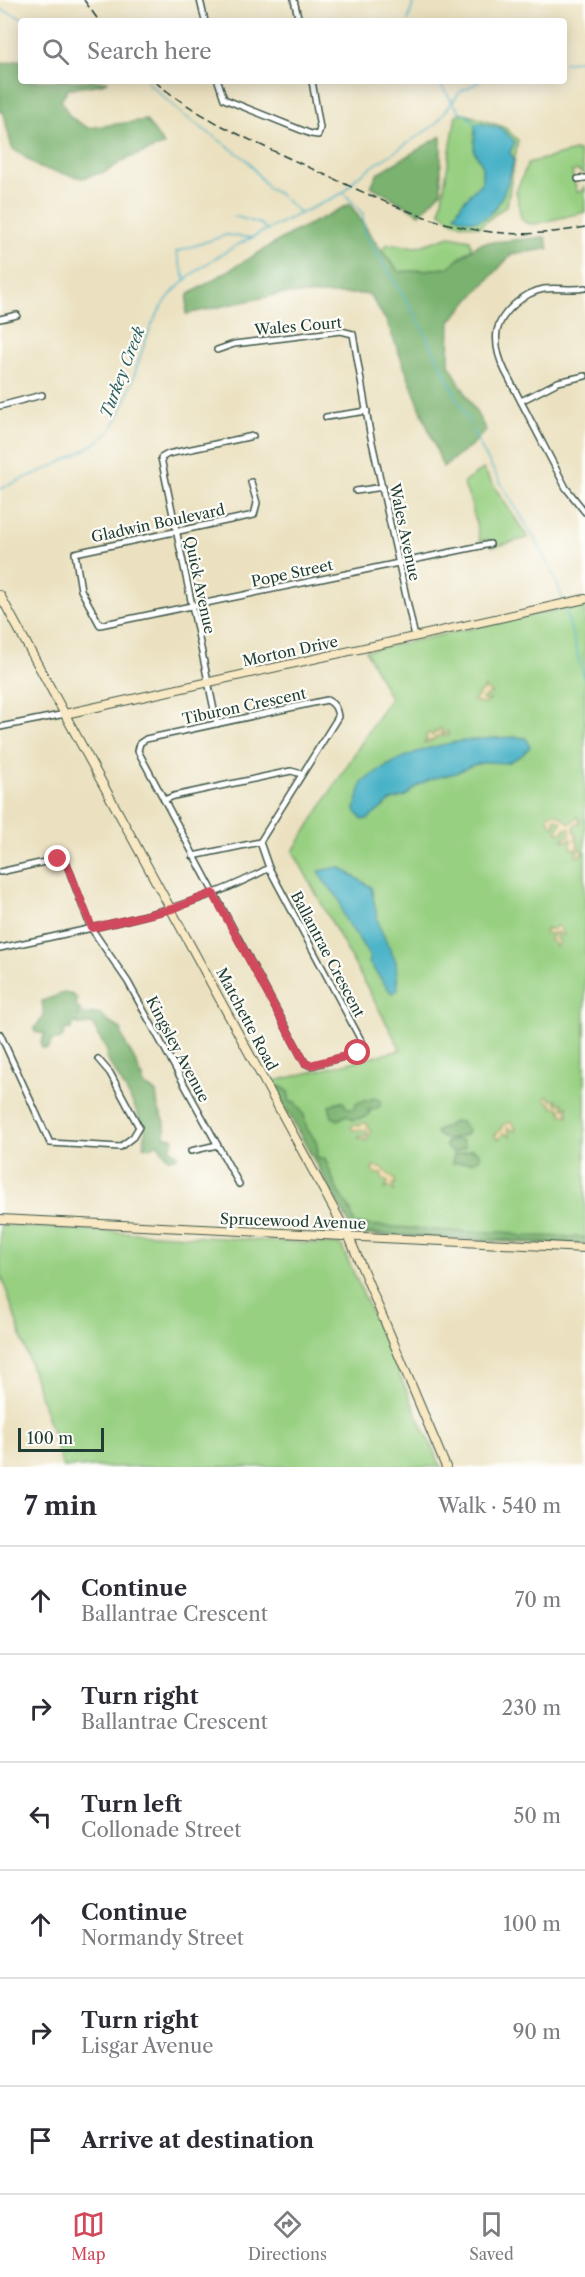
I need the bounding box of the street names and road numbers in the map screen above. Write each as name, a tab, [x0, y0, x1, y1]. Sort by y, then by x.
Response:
street label: Wales Court	[252, 313, 343, 339]
street label: Wales Avenue	[385, 481, 425, 582]
street label: Gladwin Boulevard	[89, 500, 227, 546]
street label: Quick Avenue	[180, 534, 220, 636]
street label: Pope Street	[249, 555, 335, 591]
street label: Morton Drive	[241, 632, 339, 670]
street label: Tiburon Crescent	[180, 683, 308, 728]
street label: Ballantrae Crescent	[287, 888, 370, 1021]
street label: Matchette Road	[212, 964, 282, 1074]
street label: Kingsley Avenue	[142, 993, 214, 1105]
street label: Sprucewood Avenue	[220, 1209, 366, 1233]

